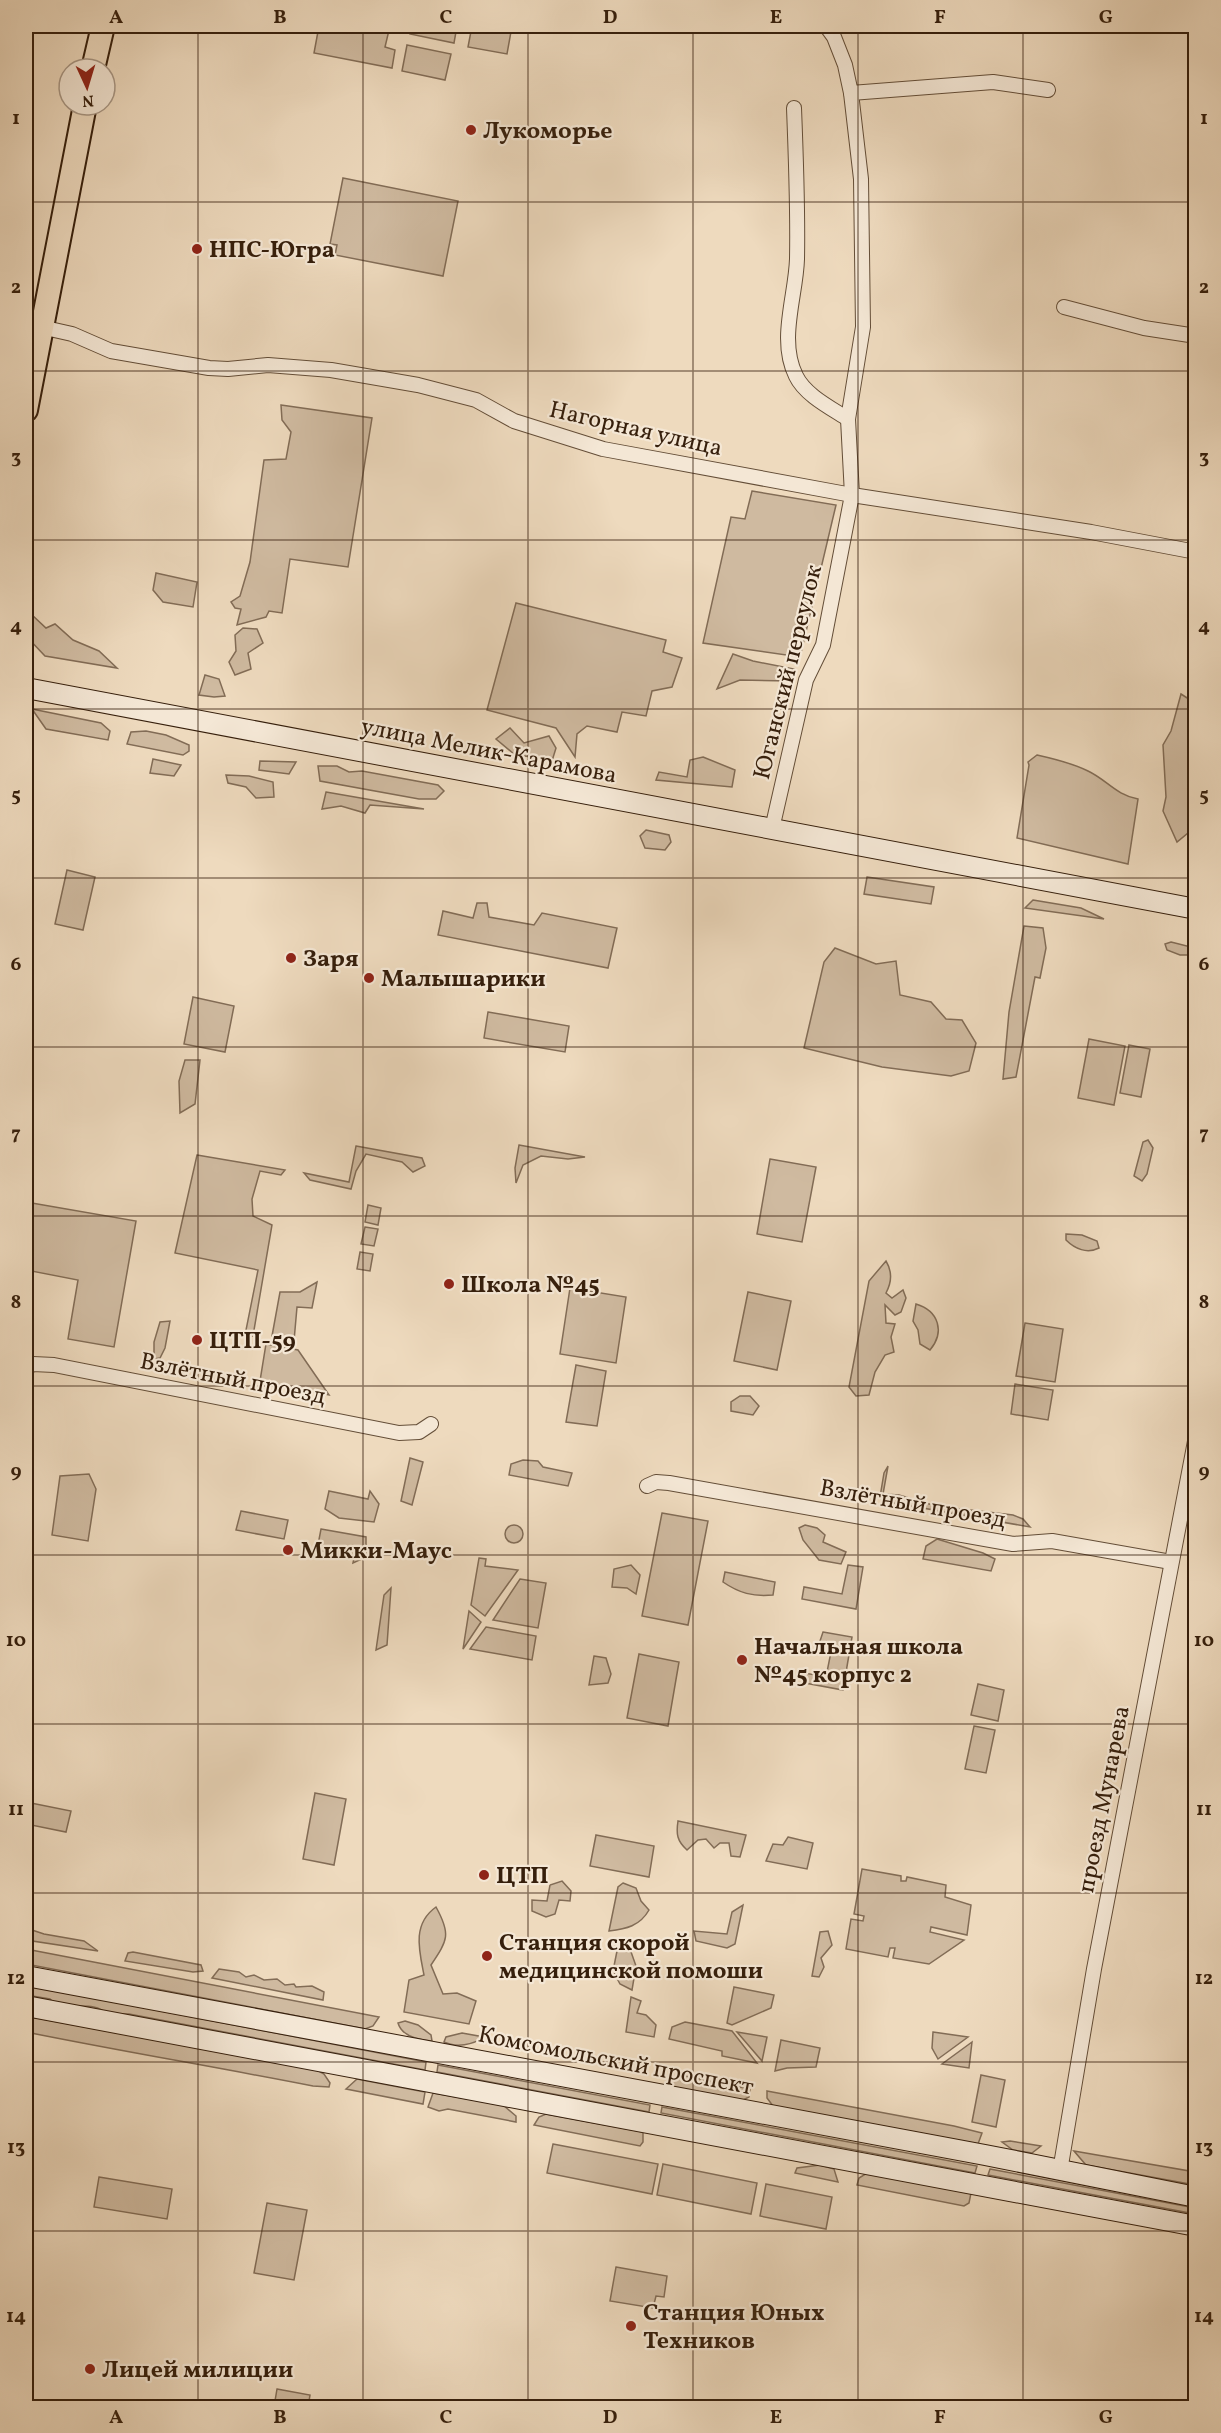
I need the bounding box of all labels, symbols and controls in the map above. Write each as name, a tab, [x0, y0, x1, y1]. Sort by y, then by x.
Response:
text: A	[109, 4, 123, 32]
text: B	[273, 4, 287, 32]
text: C	[440, 4, 453, 32]
text: D	[603, 4, 617, 32]
text: E	[770, 4, 782, 32]
text: F	[934, 4, 946, 32]
text: G	[1099, 4, 1113, 32]
north arrow	[57, 57, 117, 117]
text: N	[81, 89, 94, 111]
text: 1	[12, 105, 20, 133]
text: 1	[1200, 105, 1208, 133]
place label: Лукоморье	[483, 115, 612, 149]
marker: Лукоморье	[464, 123, 478, 137]
place label: НПС-Югра	[209, 234, 335, 268]
marker: НПС-Югра	[190, 242, 204, 256]
text: 2	[11, 274, 21, 302]
text: 2	[1199, 274, 1209, 302]
street label: Нагорная улица	[546, 394, 725, 466]
text: 3	[11, 444, 21, 472]
text: 3	[1199, 444, 1209, 472]
street label: Юганский переулок	[746, 561, 832, 783]
text: 4	[10, 613, 22, 641]
text: 4	[1198, 613, 1210, 641]
street label: улица Мелик-Карамова	[358, 710, 620, 793]
text: 5	[11, 782, 21, 810]
text: 5	[1199, 782, 1209, 810]
place label: Заря	[303, 943, 359, 977]
text: 6	[11, 951, 22, 979]
marker: Заря	[284, 951, 298, 965]
text: 6	[1199, 951, 1210, 979]
place label: Малышарики	[381, 963, 546, 997]
marker: Малышарики	[362, 971, 376, 985]
text: 7	[11, 1120, 21, 1148]
text: 7	[1199, 1120, 1209, 1148]
place label: Школа №45	[461, 1269, 600, 1303]
marker: Школа №45	[442, 1277, 456, 1291]
text: 8	[11, 1289, 21, 1317]
text: 8	[1199, 1289, 1209, 1317]
place label: ЦТП-59	[209, 1325, 296, 1359]
marker: ЦТП-59	[190, 1333, 204, 1347]
street label: Взлётный проезд	[137, 1345, 329, 1415]
text: 9	[10, 1458, 22, 1486]
text: 9	[1198, 1458, 1210, 1486]
street label: Взлётный проезд	[817, 1472, 1009, 1538]
place label: Микки-Маус	[300, 1535, 452, 1569]
marker: Микки-Маус	[281, 1543, 295, 1557]
text: 10	[6, 1627, 26, 1655]
text: 10	[1194, 1627, 1214, 1655]
place label: Начальная школа №45 корпус 2	[754, 1631, 963, 1693]
marker: Начальная школа №45 корпус 2	[735, 1653, 749, 1667]
street label: проезд Мунарева	[1070, 1703, 1140, 1896]
text: 11	[8, 1796, 24, 1824]
text: 11	[1196, 1796, 1212, 1824]
place label: ЦТП	[496, 1860, 549, 1894]
marker: ЦТП	[477, 1868, 491, 1882]
place label: Cтанция скорой медицинской помоши	[499, 1927, 763, 1989]
marker: Cтанция скорой медицинской помоши	[480, 1949, 494, 1963]
text: 12	[7, 1965, 25, 1993]
text: 12	[1195, 1965, 1213, 1993]
street label: Комсомольский проспект	[475, 2019, 756, 2105]
text: 13	[7, 2134, 25, 2162]
text: 13	[1195, 2134, 1213, 2162]
place label: Станция Юных Техников	[643, 2297, 825, 2359]
text: 14	[6, 2303, 26, 2331]
text: 14	[1194, 2303, 1214, 2331]
marker: Станция Юных Техников	[624, 2319, 638, 2333]
place label: Лицей милиции	[102, 2354, 293, 2388]
marker: Лицей милиции	[83, 2362, 97, 2376]
text: A	[109, 2404, 123, 2432]
text: B	[273, 2404, 287, 2432]
text: C	[440, 2404, 453, 2432]
text: D	[603, 2404, 617, 2432]
text: E	[770, 2404, 782, 2432]
text: F	[934, 2404, 946, 2432]
text: G	[1099, 2404, 1113, 2432]

